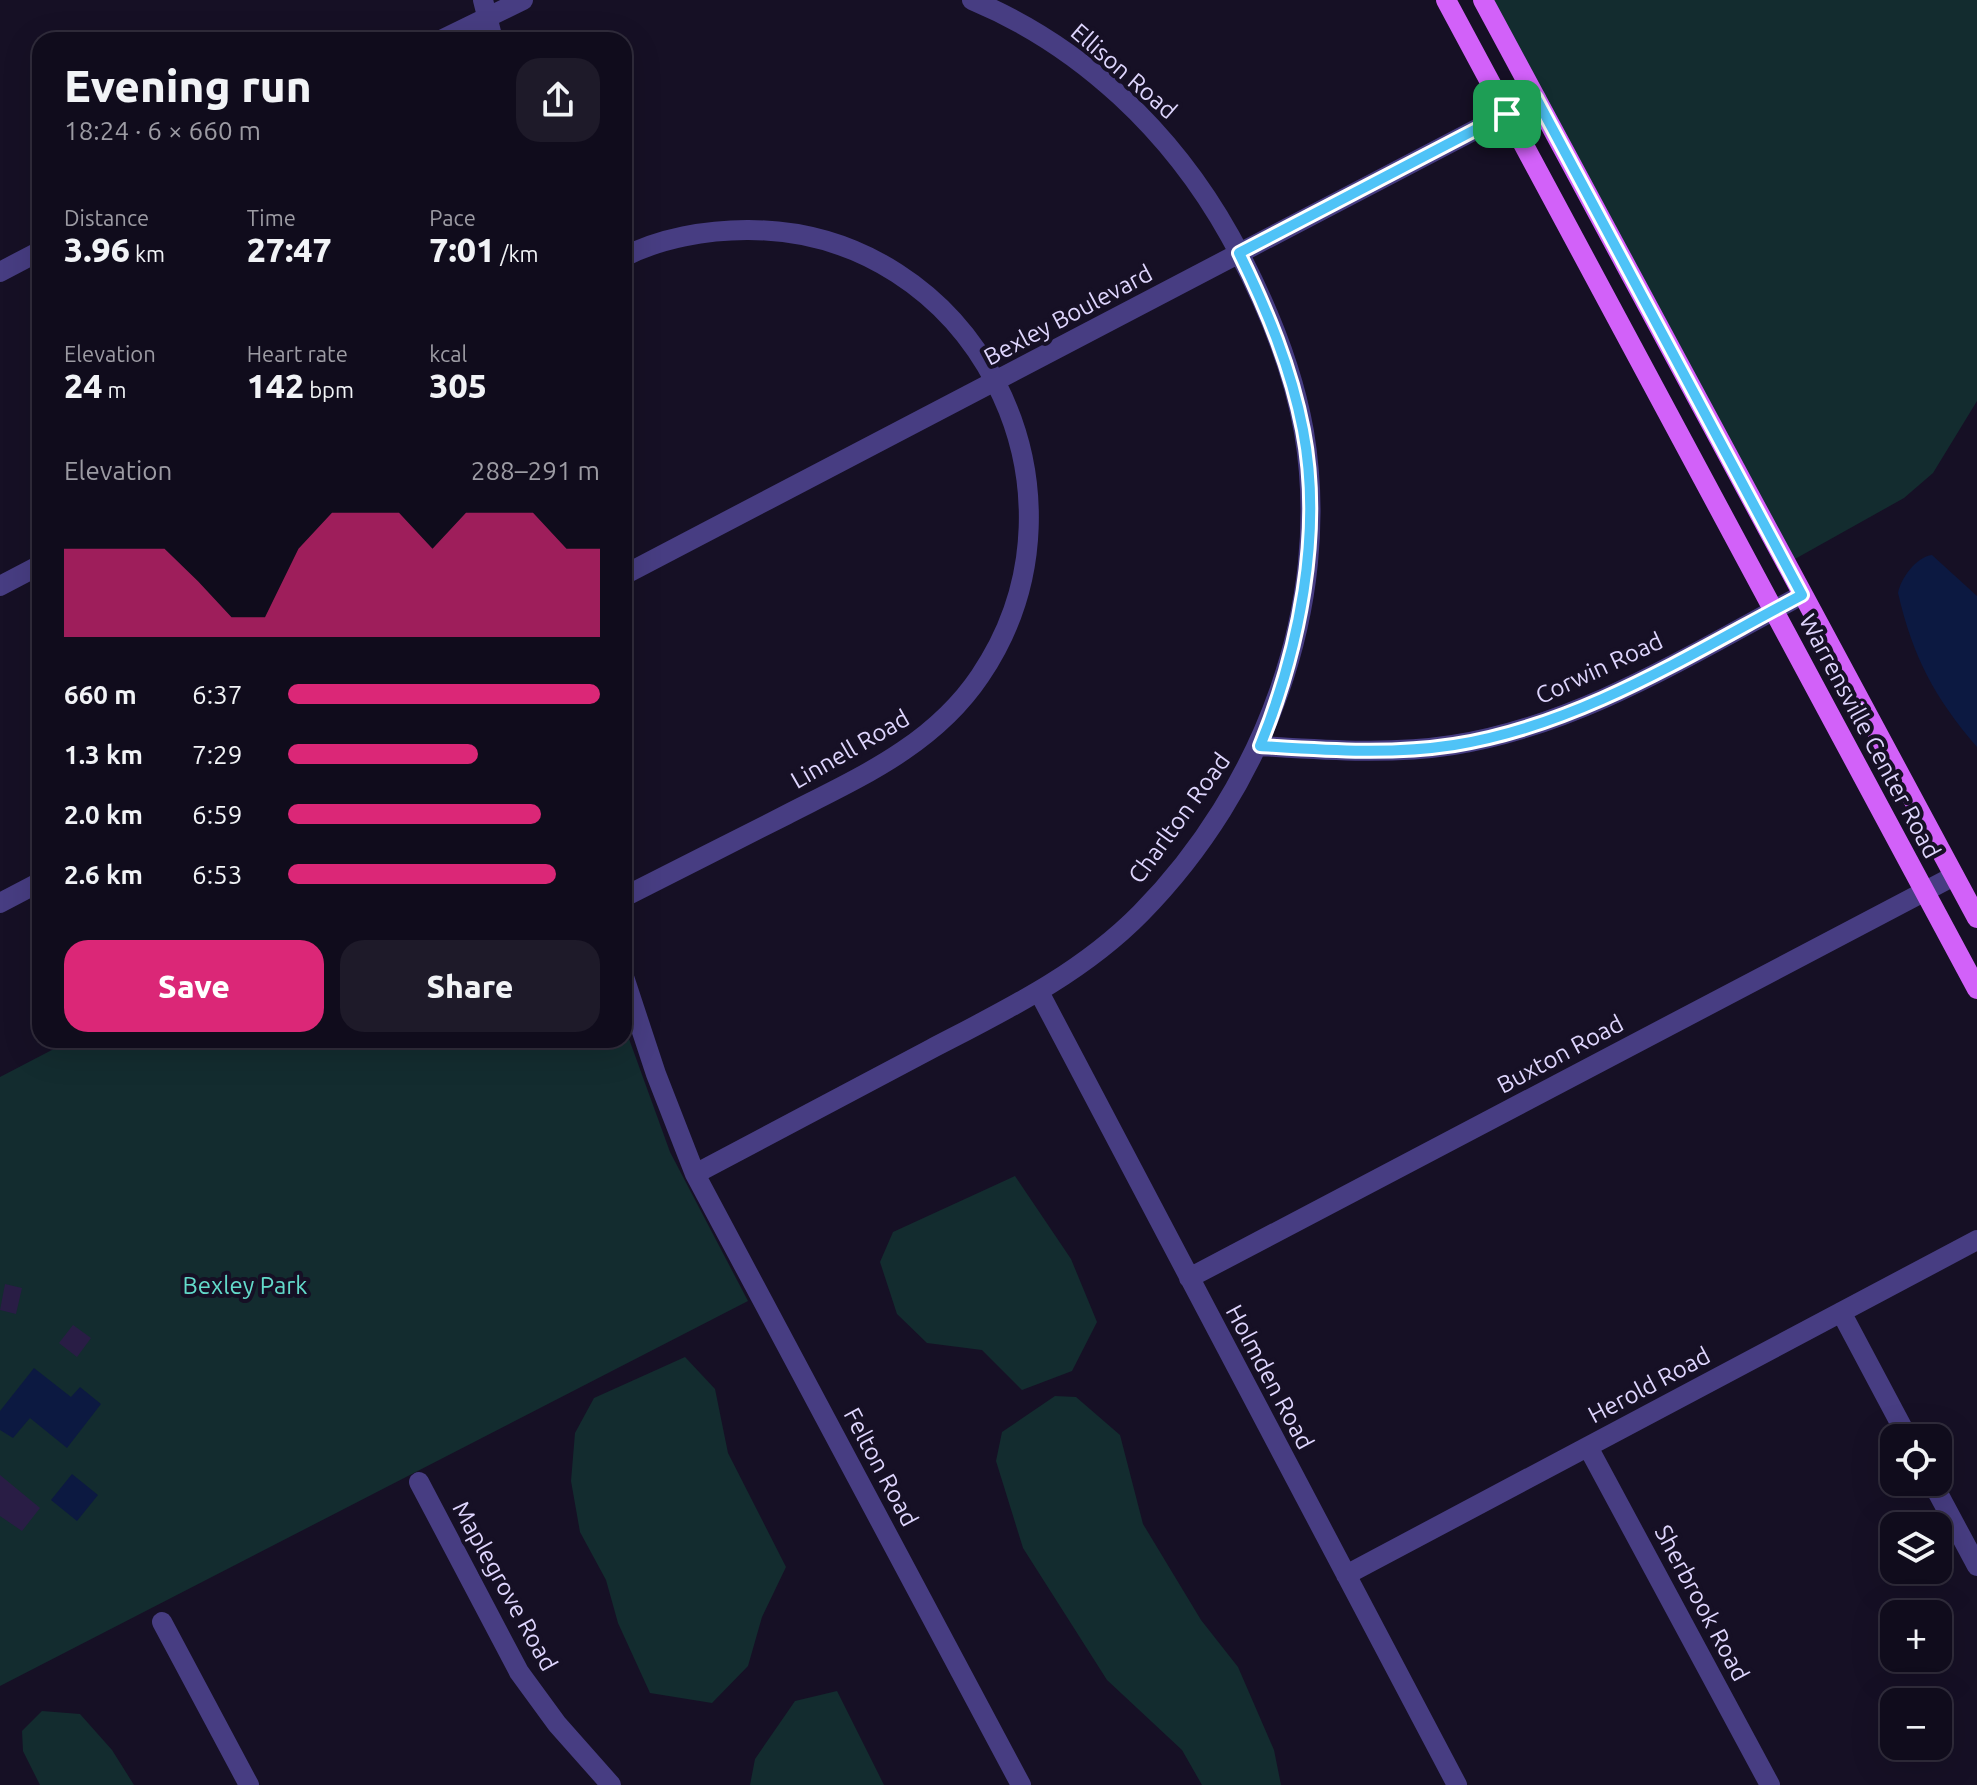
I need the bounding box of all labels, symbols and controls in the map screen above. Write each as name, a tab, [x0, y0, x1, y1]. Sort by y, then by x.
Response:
street label: Ellison Road	[1066, 18, 1182, 124]
button: share	[516, 58, 600, 142]
text: Evening run	[64, 61, 312, 110]
pin	[1473, 80, 1541, 148]
icon: arrive	[1485, 92, 1529, 136]
text: 18:24 · 6 × 660 m	[64, 116, 261, 145]
text: Distance	[64, 205, 149, 230]
text: Time	[247, 205, 296, 230]
text: Pace	[429, 205, 476, 230]
text: 3.96	[64, 230, 130, 268]
text: 27:47	[247, 230, 332, 268]
text: 7:01	[429, 230, 495, 268]
text: km	[130, 241, 165, 266]
text: /km	[495, 241, 539, 266]
street label: Bexley Boulevard	[979, 259, 1157, 371]
text: Elevation	[64, 341, 156, 366]
text: Heart rate	[247, 341, 348, 366]
text: kcal	[429, 341, 467, 366]
text: 24	[64, 366, 102, 404]
text: 142	[247, 366, 304, 404]
text: 305	[429, 366, 487, 404]
text: m	[102, 377, 126, 402]
text: bpm	[304, 377, 354, 402]
text: Elevation	[64, 456, 172, 485]
text: 288–291 m	[471, 456, 600, 485]
street label: Warrensville Center Road	[1794, 609, 1946, 863]
street label: Corwin Road	[1531, 627, 1667, 709]
text: 660 m	[64, 680, 137, 709]
text: 6:37	[192, 680, 242, 709]
street label: Linnell Road	[786, 704, 914, 794]
text: 1.3 km	[64, 740, 143, 769]
text: 7:29	[192, 740, 242, 769]
street label: Charlton Road	[1123, 748, 1235, 888]
text: 2.0 km	[64, 800, 143, 829]
text: 6:59	[192, 800, 242, 829]
text: 2.6 km	[64, 860, 143, 889]
text: 6:53	[192, 860, 242, 889]
button: Save	[64, 940, 324, 1032]
button: Share	[340, 940, 600, 1032]
street label: Buxton Road	[1492, 1009, 1628, 1099]
park label: Bexley Park	[183, 1272, 307, 1299]
street label: Holmden Road	[1221, 1300, 1319, 1454]
street label: Herold Road	[1583, 1342, 1715, 1428]
street label: Felton Road	[839, 1403, 923, 1531]
map controls	[1880, 1424, 1952, 1760]
button: locate	[1880, 1424, 1952, 1496]
street label: Maplegrove Road	[447, 1497, 563, 1675]
button: layers	[1880, 1512, 1952, 1584]
street label: Sherbrook Road	[1650, 1520, 1754, 1686]
button: +	[1880, 1600, 1952, 1672]
button: −	[1880, 1688, 1952, 1760]

